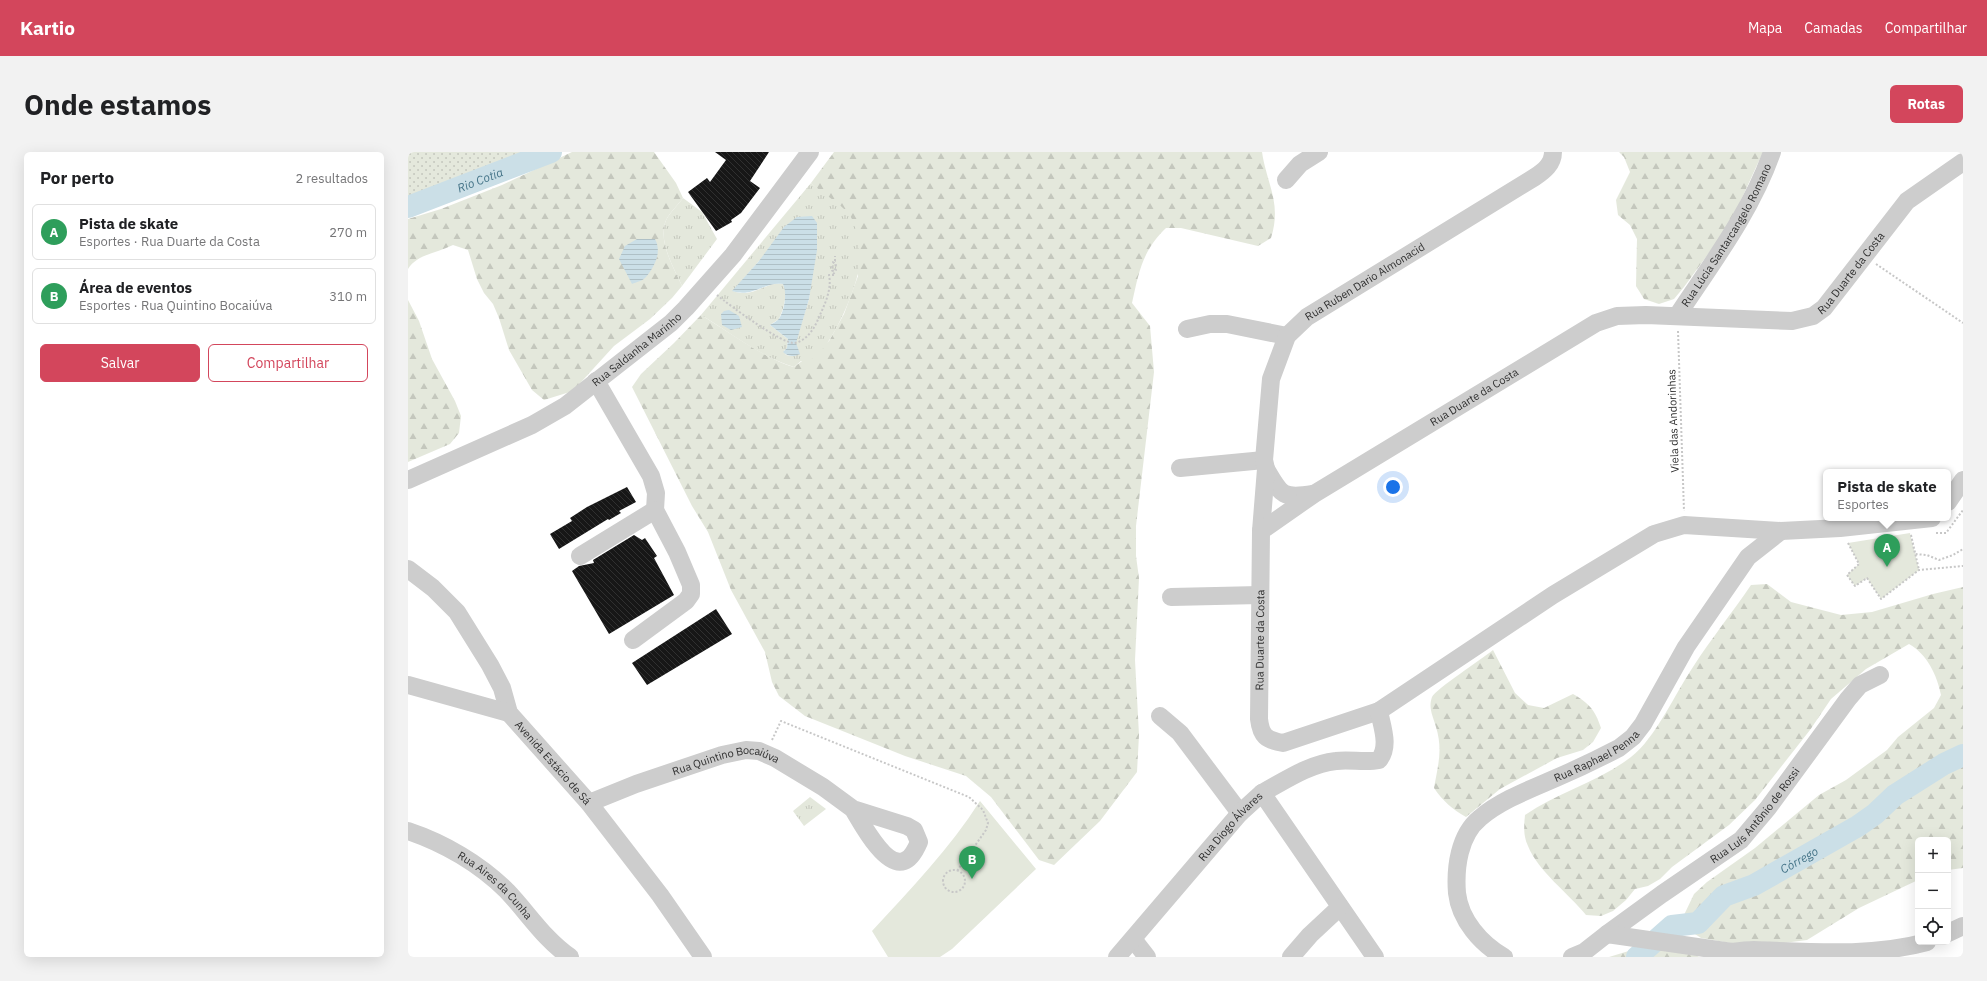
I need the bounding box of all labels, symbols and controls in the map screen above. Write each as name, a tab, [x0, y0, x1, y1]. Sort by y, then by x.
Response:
text: Kartio	[20, 16, 75, 40]
text: Mapa	[1748, 19, 1782, 37]
text: Camadas	[1804, 19, 1863, 37]
text: Compartilhar	[1885, 19, 1967, 37]
button: Rotas	[1890, 85, 1963, 123]
text: Onde estamos	[24, 86, 211, 123]
street label: Rua Lúcia Santarcangelo Romano	[1678, 161, 1774, 309]
water label: Rio Cotia	[455, 164, 505, 195]
text: Por perto	[40, 167, 114, 189]
text: 2 resultados	[295, 170, 368, 187]
text: Pista de skate	[79, 214, 178, 233]
text: A	[50, 224, 58, 241]
text: 270 m	[329, 224, 367, 241]
street label: Rua Duarte da Costa	[1815, 229, 1887, 317]
text: Esportes · Rua Duarte da Costa	[79, 233, 260, 250]
street label: Rua Ruben Dario Almonacid	[1302, 239, 1427, 324]
text: Área de eventos	[79, 278, 192, 297]
text: B	[50, 288, 58, 305]
text: 310 m	[329, 288, 367, 305]
text: Esportes · Rua Quintino Bocaiúva	[79, 297, 273, 314]
street label: Rua Saldanha Marinho	[589, 310, 684, 389]
button: Salvar	[40, 344, 200, 382]
button: Compartilhar	[208, 344, 368, 382]
street label: Rua Duarte da Costa	[1427, 365, 1521, 429]
street label: Viela das Andorinhas	[1664, 369, 1682, 473]
popup	[1823, 469, 1951, 521]
your location	[1383, 477, 1403, 497]
text: Pista de skate	[1837, 477, 1937, 496]
text: Esportes	[1837, 496, 1889, 513]
pin: A	[1874, 534, 1900, 567]
street label: Rua Duarte da Costa	[1252, 589, 1267, 691]
street label: Avenida Estácio de Sá	[512, 718, 594, 808]
street label: Rua Raphael Penna	[1552, 728, 1643, 785]
street label: Rua Quintino Bocaiúva	[670, 743, 782, 778]
street label: Rua Luís Antônio de Rossi	[1707, 765, 1803, 866]
street label: Rua Diogo Álvares	[1195, 789, 1266, 864]
map controls	[1915, 837, 1951, 945]
button: +	[1915, 837, 1951, 873]
water label: Córrego	[1777, 843, 1821, 876]
pin: B	[959, 846, 985, 879]
street label: Rua Aires da Cunha	[455, 848, 535, 922]
button: −	[1915, 873, 1951, 909]
button: locate	[1915, 909, 1951, 945]

